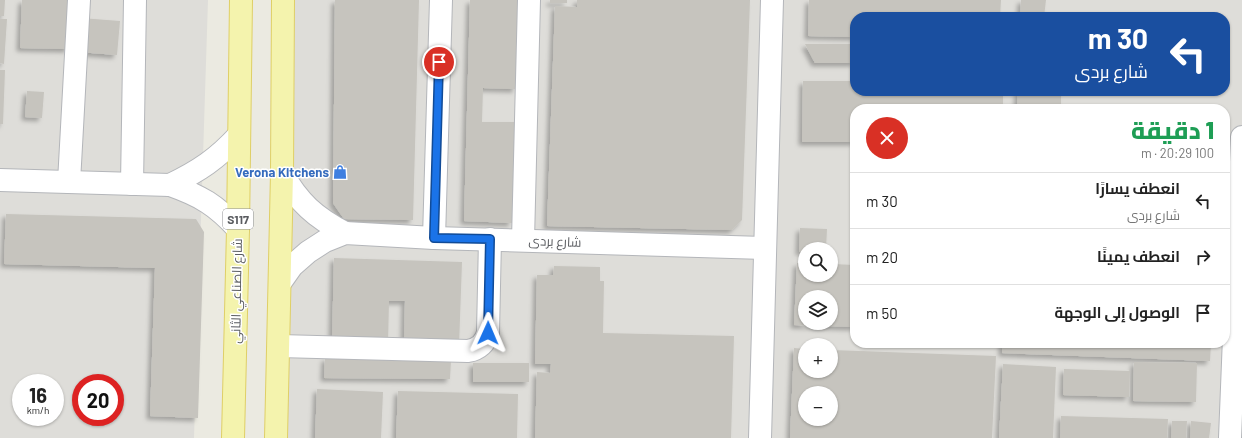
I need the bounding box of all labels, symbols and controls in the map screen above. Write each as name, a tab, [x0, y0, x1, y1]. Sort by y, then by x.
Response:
text: 30 m	[1088, 21, 1148, 55]
icon: left	[1162, 28, 1214, 80]
pin	[422, 45, 456, 79]
icon: arrive	[428, 51, 450, 73]
text: شارع بردى	[1075, 60, 1148, 82]
text: 1 دقيقة	[1131, 115, 1214, 144]
button: close	[866, 117, 908, 159]
text: 100 m · 20:29	[1141, 145, 1214, 161]
place label: Verona Kitchens	[235, 164, 329, 180]
shop icon: Verona Kitchens	[332, 164, 348, 180]
text: انعطف يسارًا	[1095, 179, 1180, 197]
icon: left	[1192, 190, 1214, 212]
text: 30 m	[866, 192, 898, 210]
text: شارع بردى	[1127, 207, 1180, 223]
road number: S117	[223, 209, 253, 229]
street label: شارع بردى	[528, 232, 582, 251]
street label: شارع الصناعي الثاني	[227, 238, 248, 344]
map controls	[798, 242, 838, 426]
button: search	[798, 242, 838, 282]
icon: right	[1192, 246, 1214, 268]
text: انعطف يمينًا	[1097, 247, 1180, 265]
text: 20 m	[866, 248, 898, 266]
button: layers	[798, 290, 838, 330]
icon: arrive	[1192, 302, 1214, 324]
text: الوصول إلى الوجهة	[1054, 303, 1180, 321]
text: 50 m	[866, 304, 898, 322]
position arrow	[467, 312, 509, 354]
button: +	[798, 338, 838, 378]
speed limit sign: 20	[72, 374, 124, 426]
text: 16	[29, 383, 47, 407]
button: −	[798, 386, 838, 426]
text: km/h	[27, 404, 49, 416]

